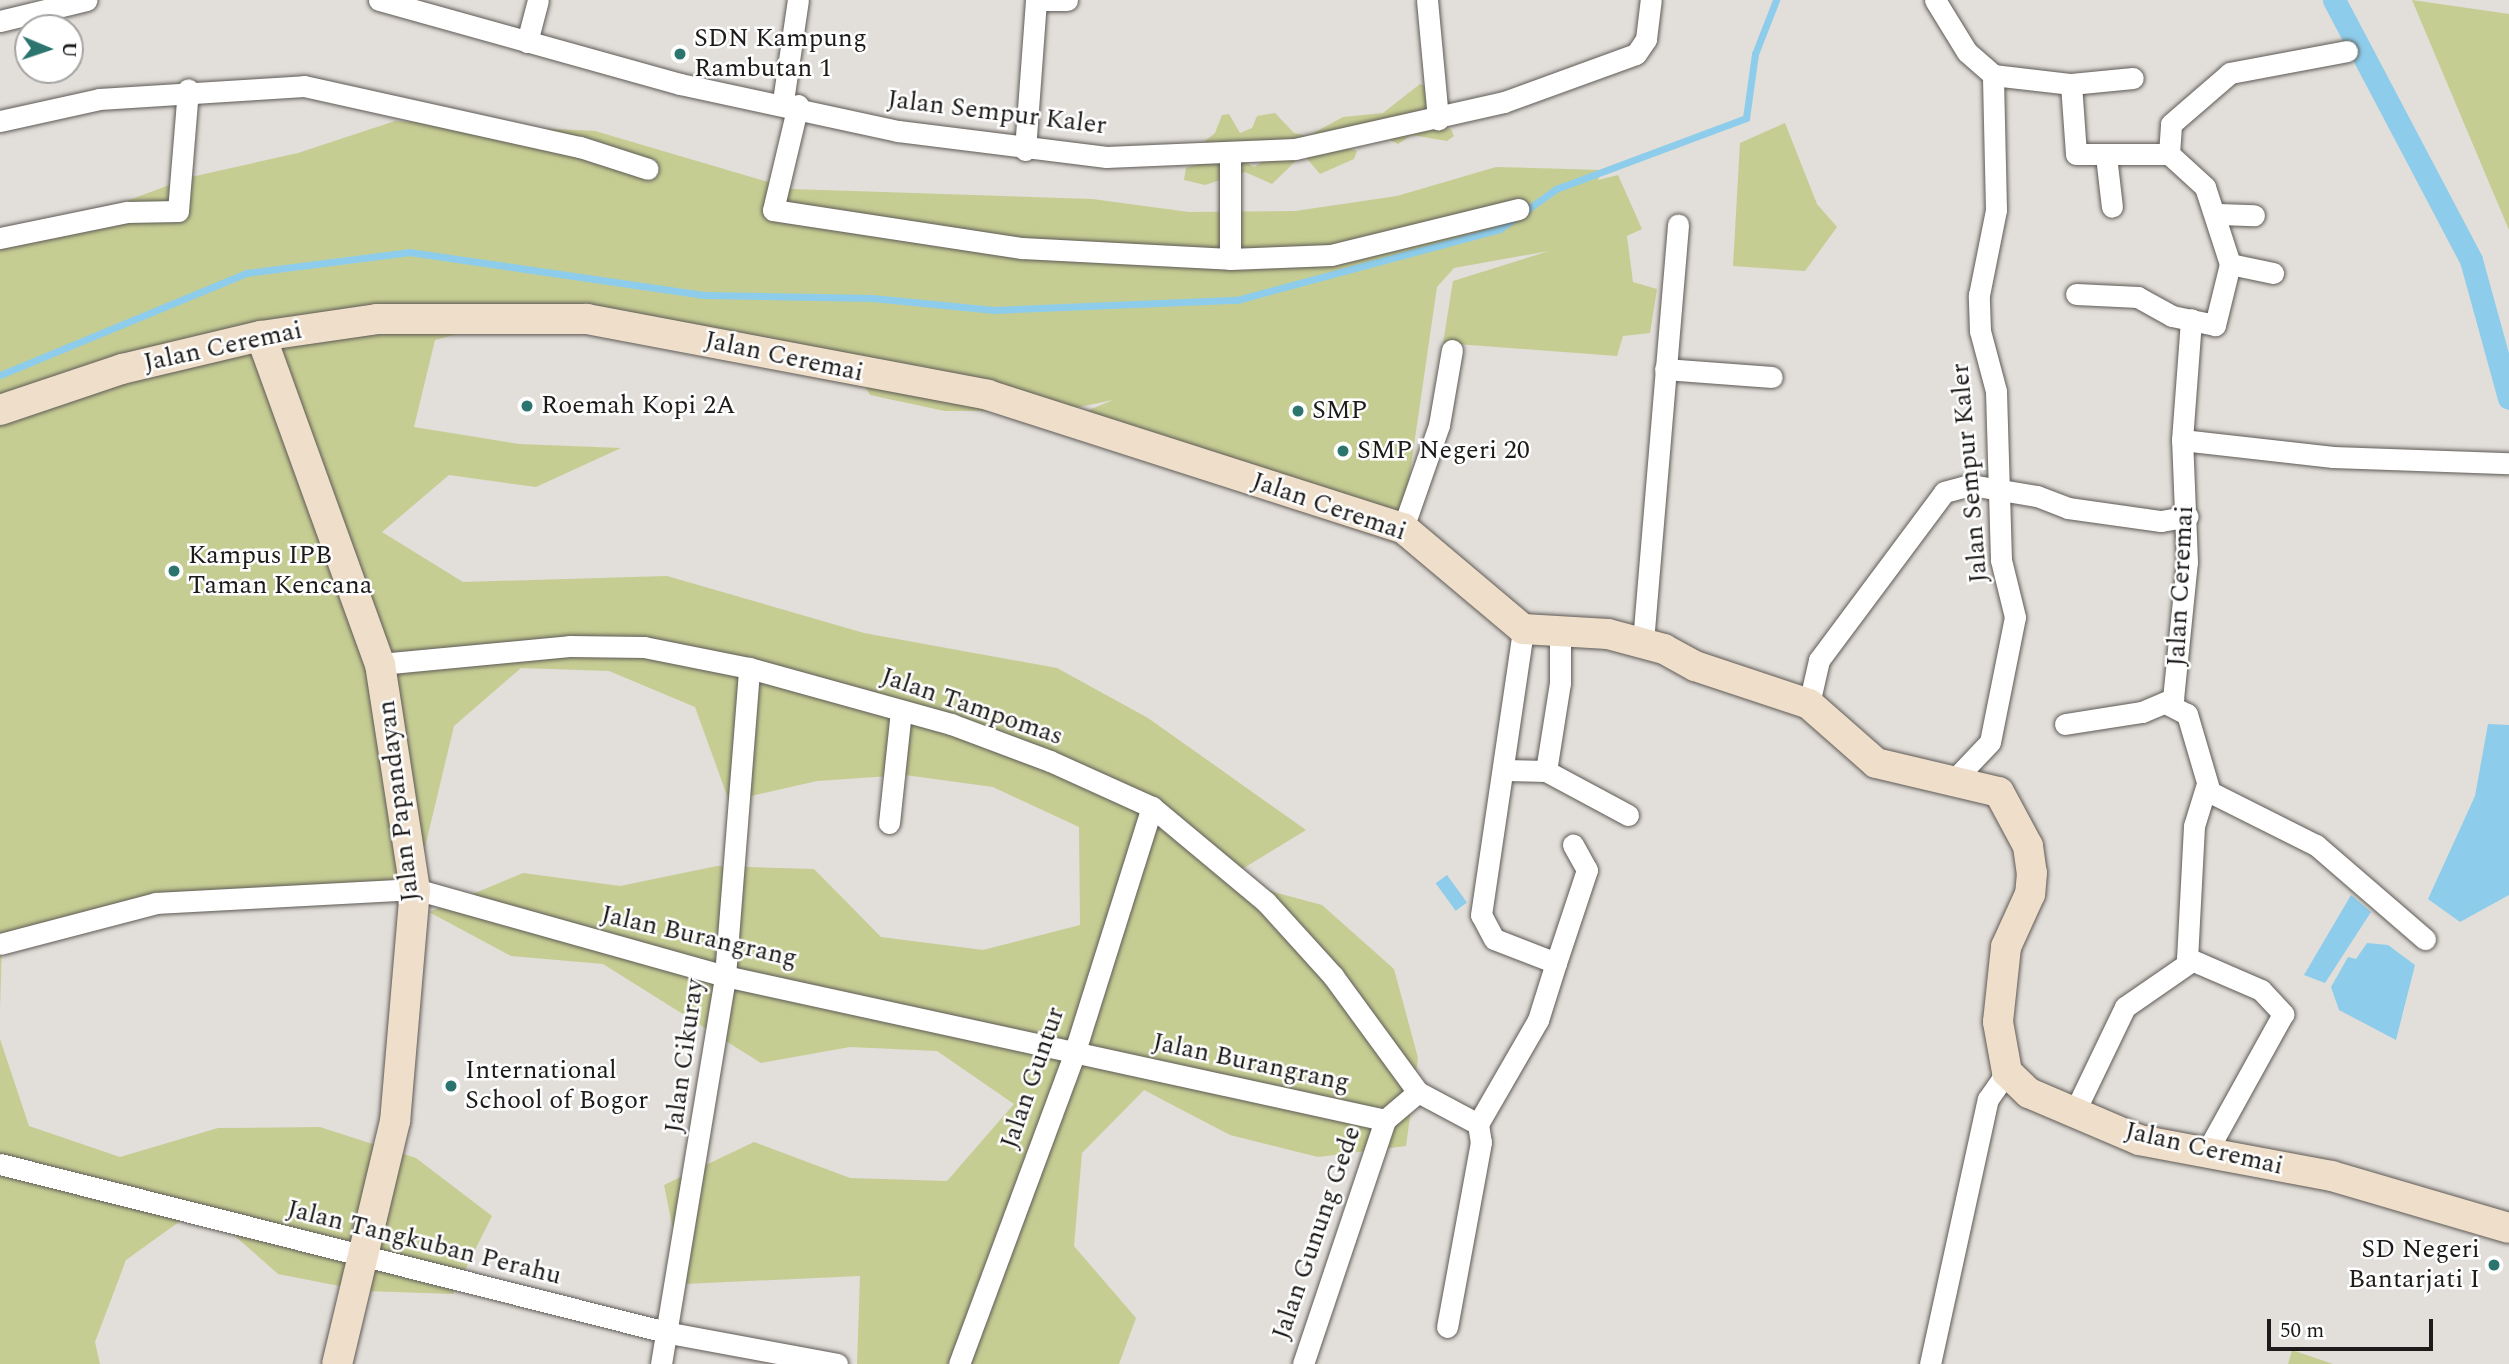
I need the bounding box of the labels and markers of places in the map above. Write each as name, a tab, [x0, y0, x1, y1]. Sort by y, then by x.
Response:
place label: SDN Kampung Rambutan 1	[694, 23, 867, 84]
marker: SDN Kampung Rambutan 1	[672, 46, 688, 62]
place label: Roemah Kopi 2A	[541, 390, 735, 422]
place label: SMP	[1312, 395, 1367, 427]
marker: Roemah Kopi 2A	[519, 398, 535, 414]
marker: SMP	[1290, 403, 1306, 419]
place label: SMP Negeri 20	[1357, 435, 1530, 467]
marker: SMP Negeri 20	[1335, 443, 1351, 459]
place label: Kampus IPB Taman Kencana	[188, 540, 373, 602]
marker: Kampus IPB Taman Kencana	[166, 563, 182, 579]
place label: International School of Bogor	[465, 1055, 648, 1116]
marker: International School of Bogor	[443, 1078, 459, 1094]
place label: SD Negeri Bantarjati I	[2348, 1234, 2480, 1296]
marker: SD Negeri Bantarjati I	[2486, 1257, 2502, 1273]

